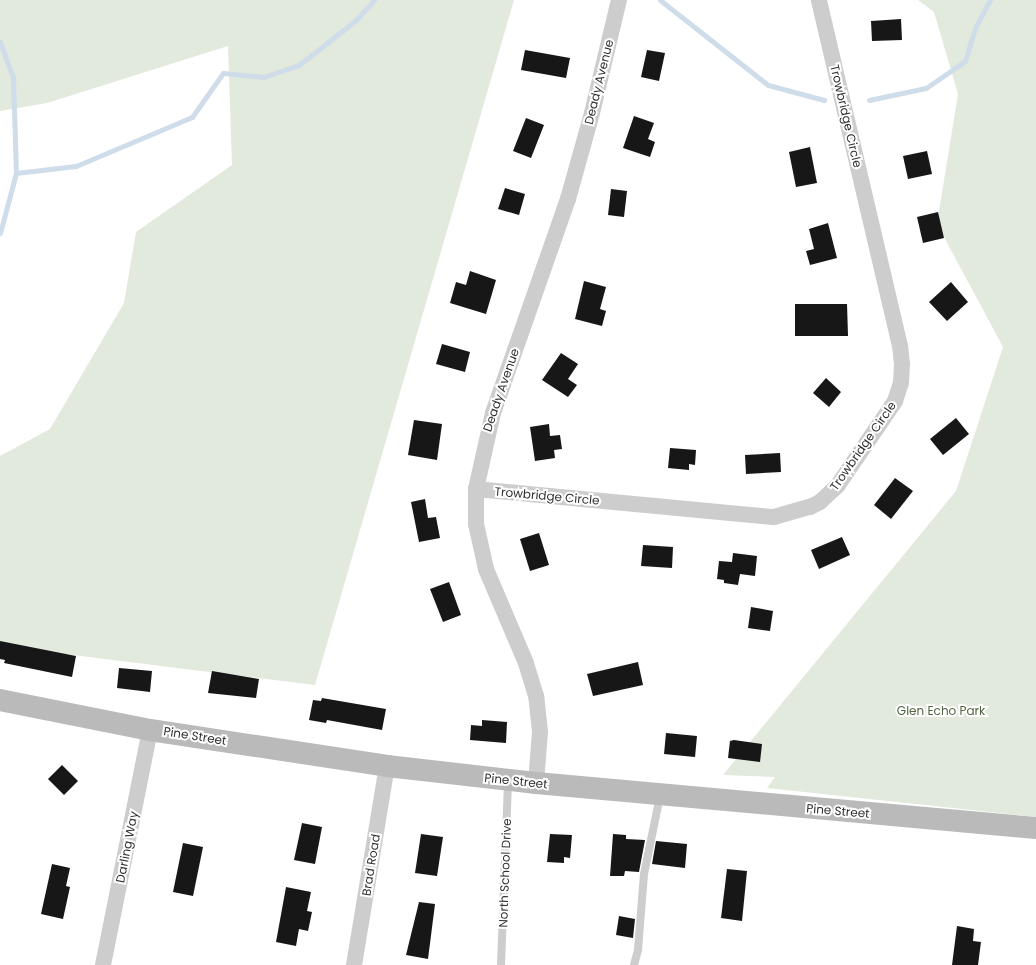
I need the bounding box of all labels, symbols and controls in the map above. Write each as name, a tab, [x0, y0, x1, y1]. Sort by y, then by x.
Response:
street label: Deady Avenue	[581, 38, 617, 126]
street label: Trowbridge Circle	[827, 63, 865, 169]
street label: Deady Avenue	[480, 346, 522, 434]
street label: Trowbridge Circle	[827, 399, 899, 493]
street label: Trowbridge Circle	[494, 484, 600, 508]
park label: Glen Echo Park	[897, 704, 985, 718]
street label: Pine Street	[163, 724, 227, 748]
street label: Pine Street	[484, 771, 548, 791]
street label: Pine Street	[806, 801, 870, 821]
street label: Darling Way	[113, 810, 141, 884]
street label: North School Drive	[496, 818, 514, 928]
street label: Brad Road	[359, 833, 383, 897]

